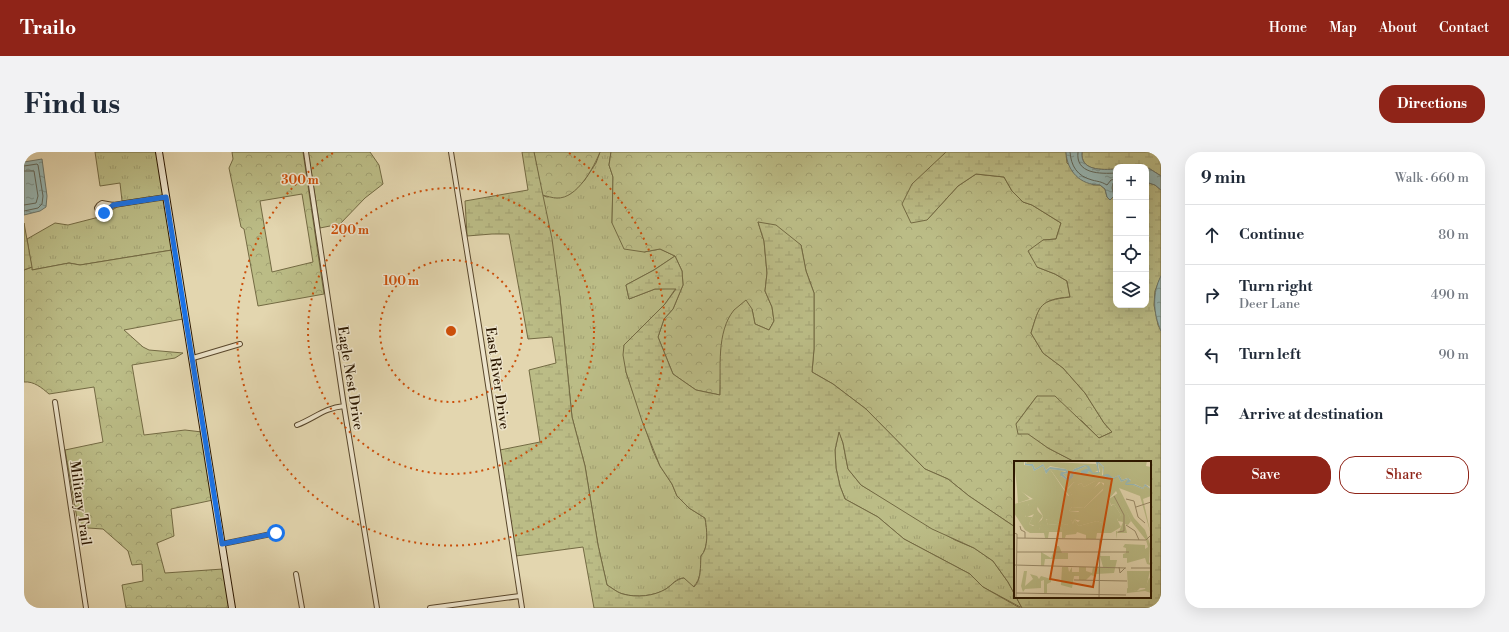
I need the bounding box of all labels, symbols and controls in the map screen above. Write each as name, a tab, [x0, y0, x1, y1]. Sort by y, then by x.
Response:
text: Trailo	[20, 16, 76, 40]
text: Home	[1269, 19, 1307, 37]
text: Map	[1329, 19, 1357, 37]
text: About	[1379, 19, 1417, 37]
text: Contact	[1439, 19, 1489, 37]
button: Directions	[1379, 85, 1485, 123]
text: Find us	[24, 87, 120, 122]
map controls	[1113, 164, 1149, 308]
button: +	[1113, 164, 1149, 200]
text: 9 min	[1201, 167, 1246, 189]
text: Walk · 660 m	[1395, 170, 1469, 186]
text: 300 m	[281, 173, 319, 188]
button: −	[1113, 200, 1149, 236]
route end	[95, 204, 113, 222]
text: 200 m	[331, 223, 369, 238]
icon: ahead	[1201, 224, 1223, 246]
text: Continue	[1239, 225, 1304, 244]
text: 80 m	[1438, 227, 1469, 243]
button: locate	[1113, 236, 1149, 272]
button: layers	[1113, 272, 1149, 308]
text: 100 m	[383, 274, 419, 289]
text: Turn right	[1239, 277, 1313, 296]
icon: right	[1201, 284, 1223, 306]
text: 490 m	[1431, 287, 1469, 303]
text: Deer Lane	[1239, 296, 1300, 312]
centre of rings	[444, 324, 458, 338]
street label: Eagle Nest Drive	[333, 325, 367, 431]
street label: East River Drive	[481, 326, 513, 431]
icon: left	[1201, 344, 1223, 366]
text: Turn left	[1239, 345, 1301, 364]
text: 90 m	[1438, 347, 1469, 363]
icon: arrive	[1201, 404, 1223, 426]
text: Arrive at destination	[1239, 405, 1383, 424]
button: Save	[1201, 456, 1331, 494]
button: Share	[1339, 456, 1469, 494]
street label: Military Trail	[65, 460, 95, 547]
inset map	[1014, 461, 1151, 598]
route start	[267, 524, 285, 542]

